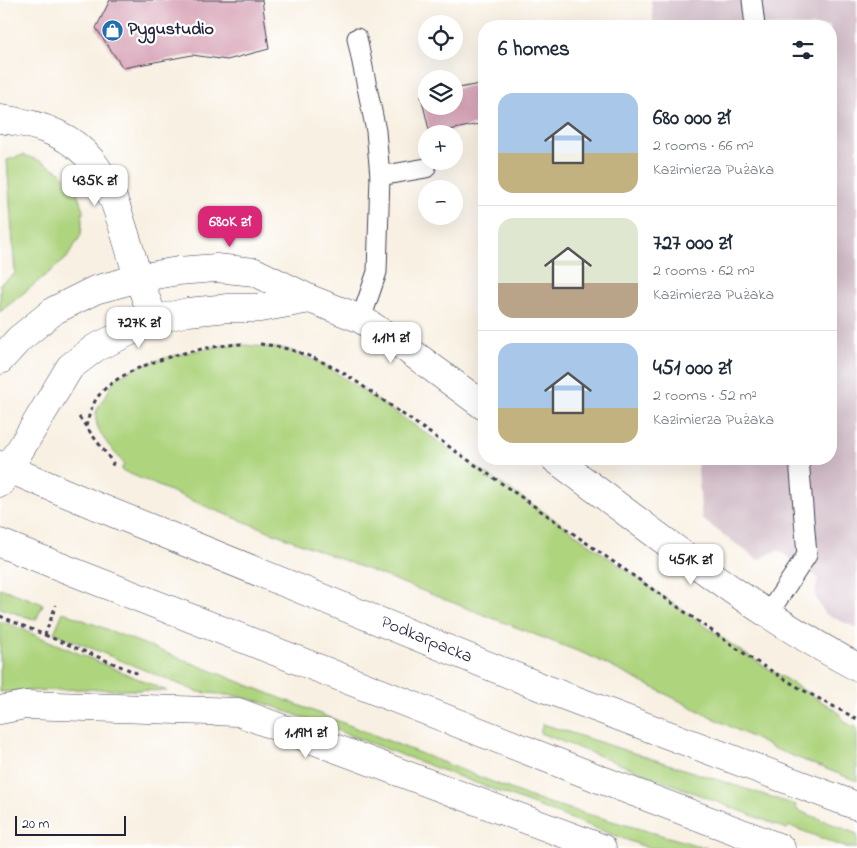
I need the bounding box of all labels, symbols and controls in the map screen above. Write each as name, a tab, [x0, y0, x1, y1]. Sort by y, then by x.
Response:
map controls	[418, 15, 463, 225]
button: locate	[418, 15, 463, 60]
place label: Pygustudio	[128, 17, 214, 44]
shop icon: Pygustudio	[100, 18, 124, 42]
text: 6 homes	[498, 35, 570, 65]
icon: filters	[789, 36, 817, 64]
button: layers	[418, 70, 463, 115]
text: 680 000 zł	[653, 104, 730, 134]
icon: home	[538, 113, 598, 173]
button: +	[418, 125, 463, 170]
text: 2 rooms · 66 m²	[653, 134, 754, 158]
text: Kazimierza Pużaka	[653, 158, 774, 182]
pin: 435K zł	[49, 164, 141, 207]
text: 435K zł	[73, 169, 117, 193]
button: −	[418, 180, 463, 225]
pin: 680K zł	[184, 206, 276, 248]
text: 680K zł	[209, 210, 251, 234]
text: 727 000 zł	[653, 229, 732, 259]
icon: home	[538, 238, 598, 298]
text: 2 rooms · 62 m²	[653, 259, 755, 283]
text: Kazimierza Pużaka	[653, 283, 774, 307]
pin: 727K zł	[93, 306, 185, 349]
text: 727K zł	[117, 311, 161, 335]
pin: 1.1M zł	[345, 322, 437, 364]
text: 1.1M zł	[372, 326, 410, 350]
text: 451 000 zł	[653, 354, 732, 384]
icon: home	[538, 363, 598, 423]
text: 2 rooms · 52 m²	[653, 384, 757, 408]
text: Kazimierza Pużaka	[653, 408, 774, 432]
pin: 451K zł	[645, 544, 737, 586]
text: 451K zł	[670, 548, 712, 572]
street label: Podkarpacka	[376, 610, 476, 671]
pin: 1.19M zł	[254, 716, 358, 759]
text: 1.19M zł	[285, 721, 327, 745]
scale bar	[15, 813, 126, 836]
text: 20 m	[22, 814, 49, 835]

